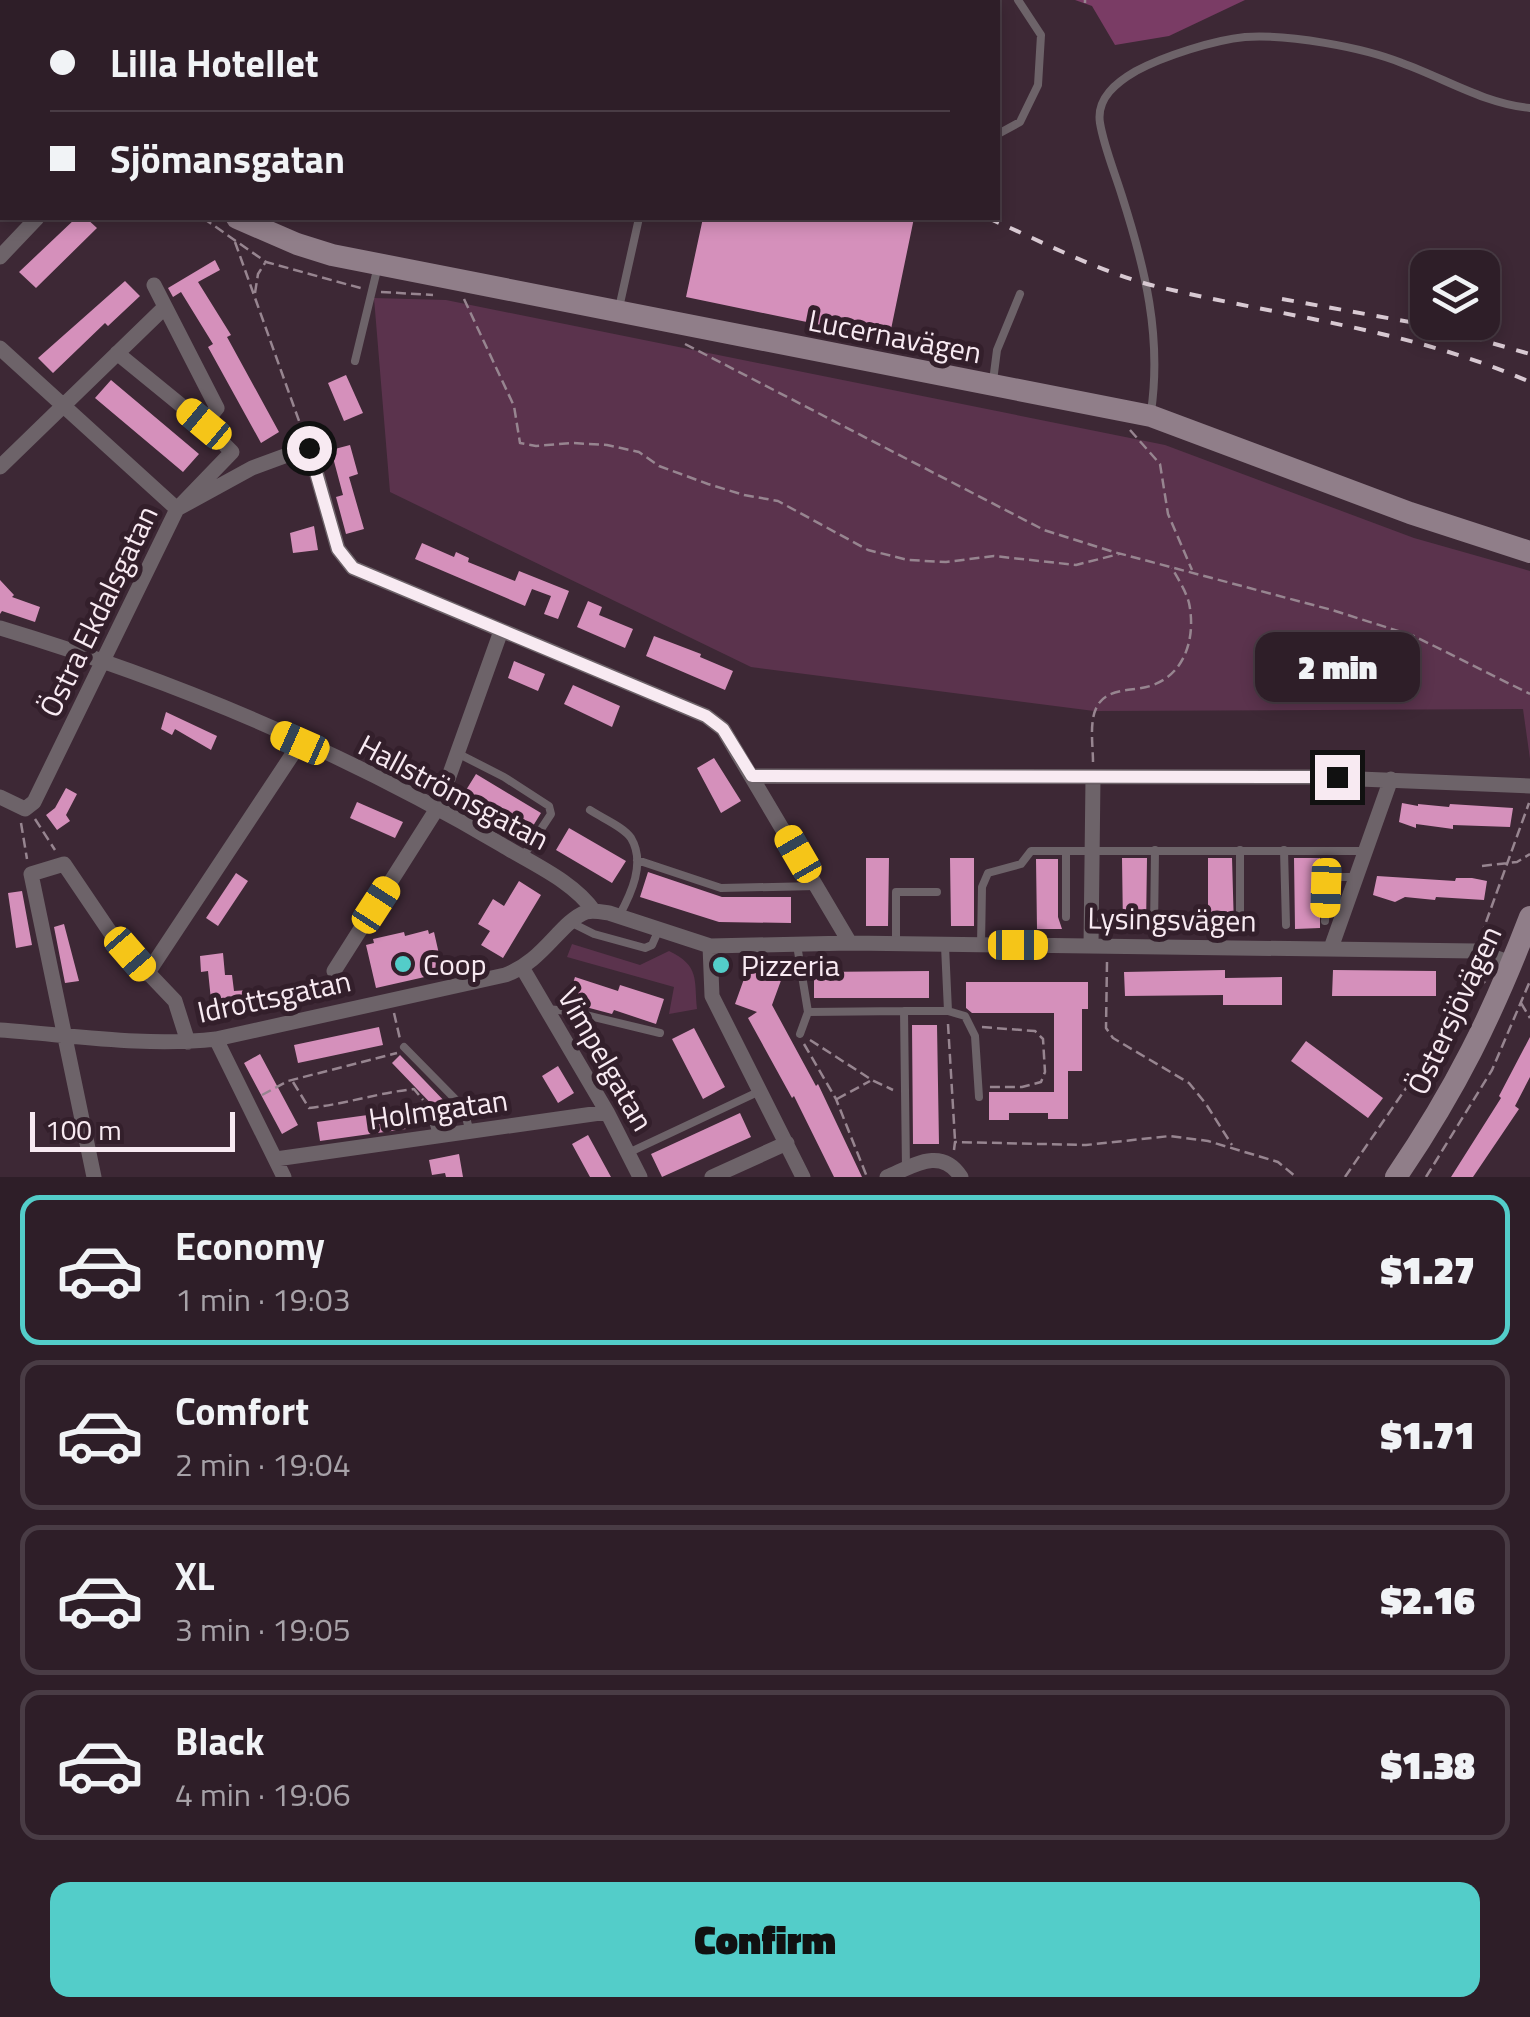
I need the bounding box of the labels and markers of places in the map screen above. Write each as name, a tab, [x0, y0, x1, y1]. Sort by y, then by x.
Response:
place label: Coop	[423, 941, 487, 987]
place label: Pizzeria	[741, 942, 840, 988]
marker: Coop	[392, 953, 414, 975]
marker: Pizzeria	[710, 954, 732, 976]

